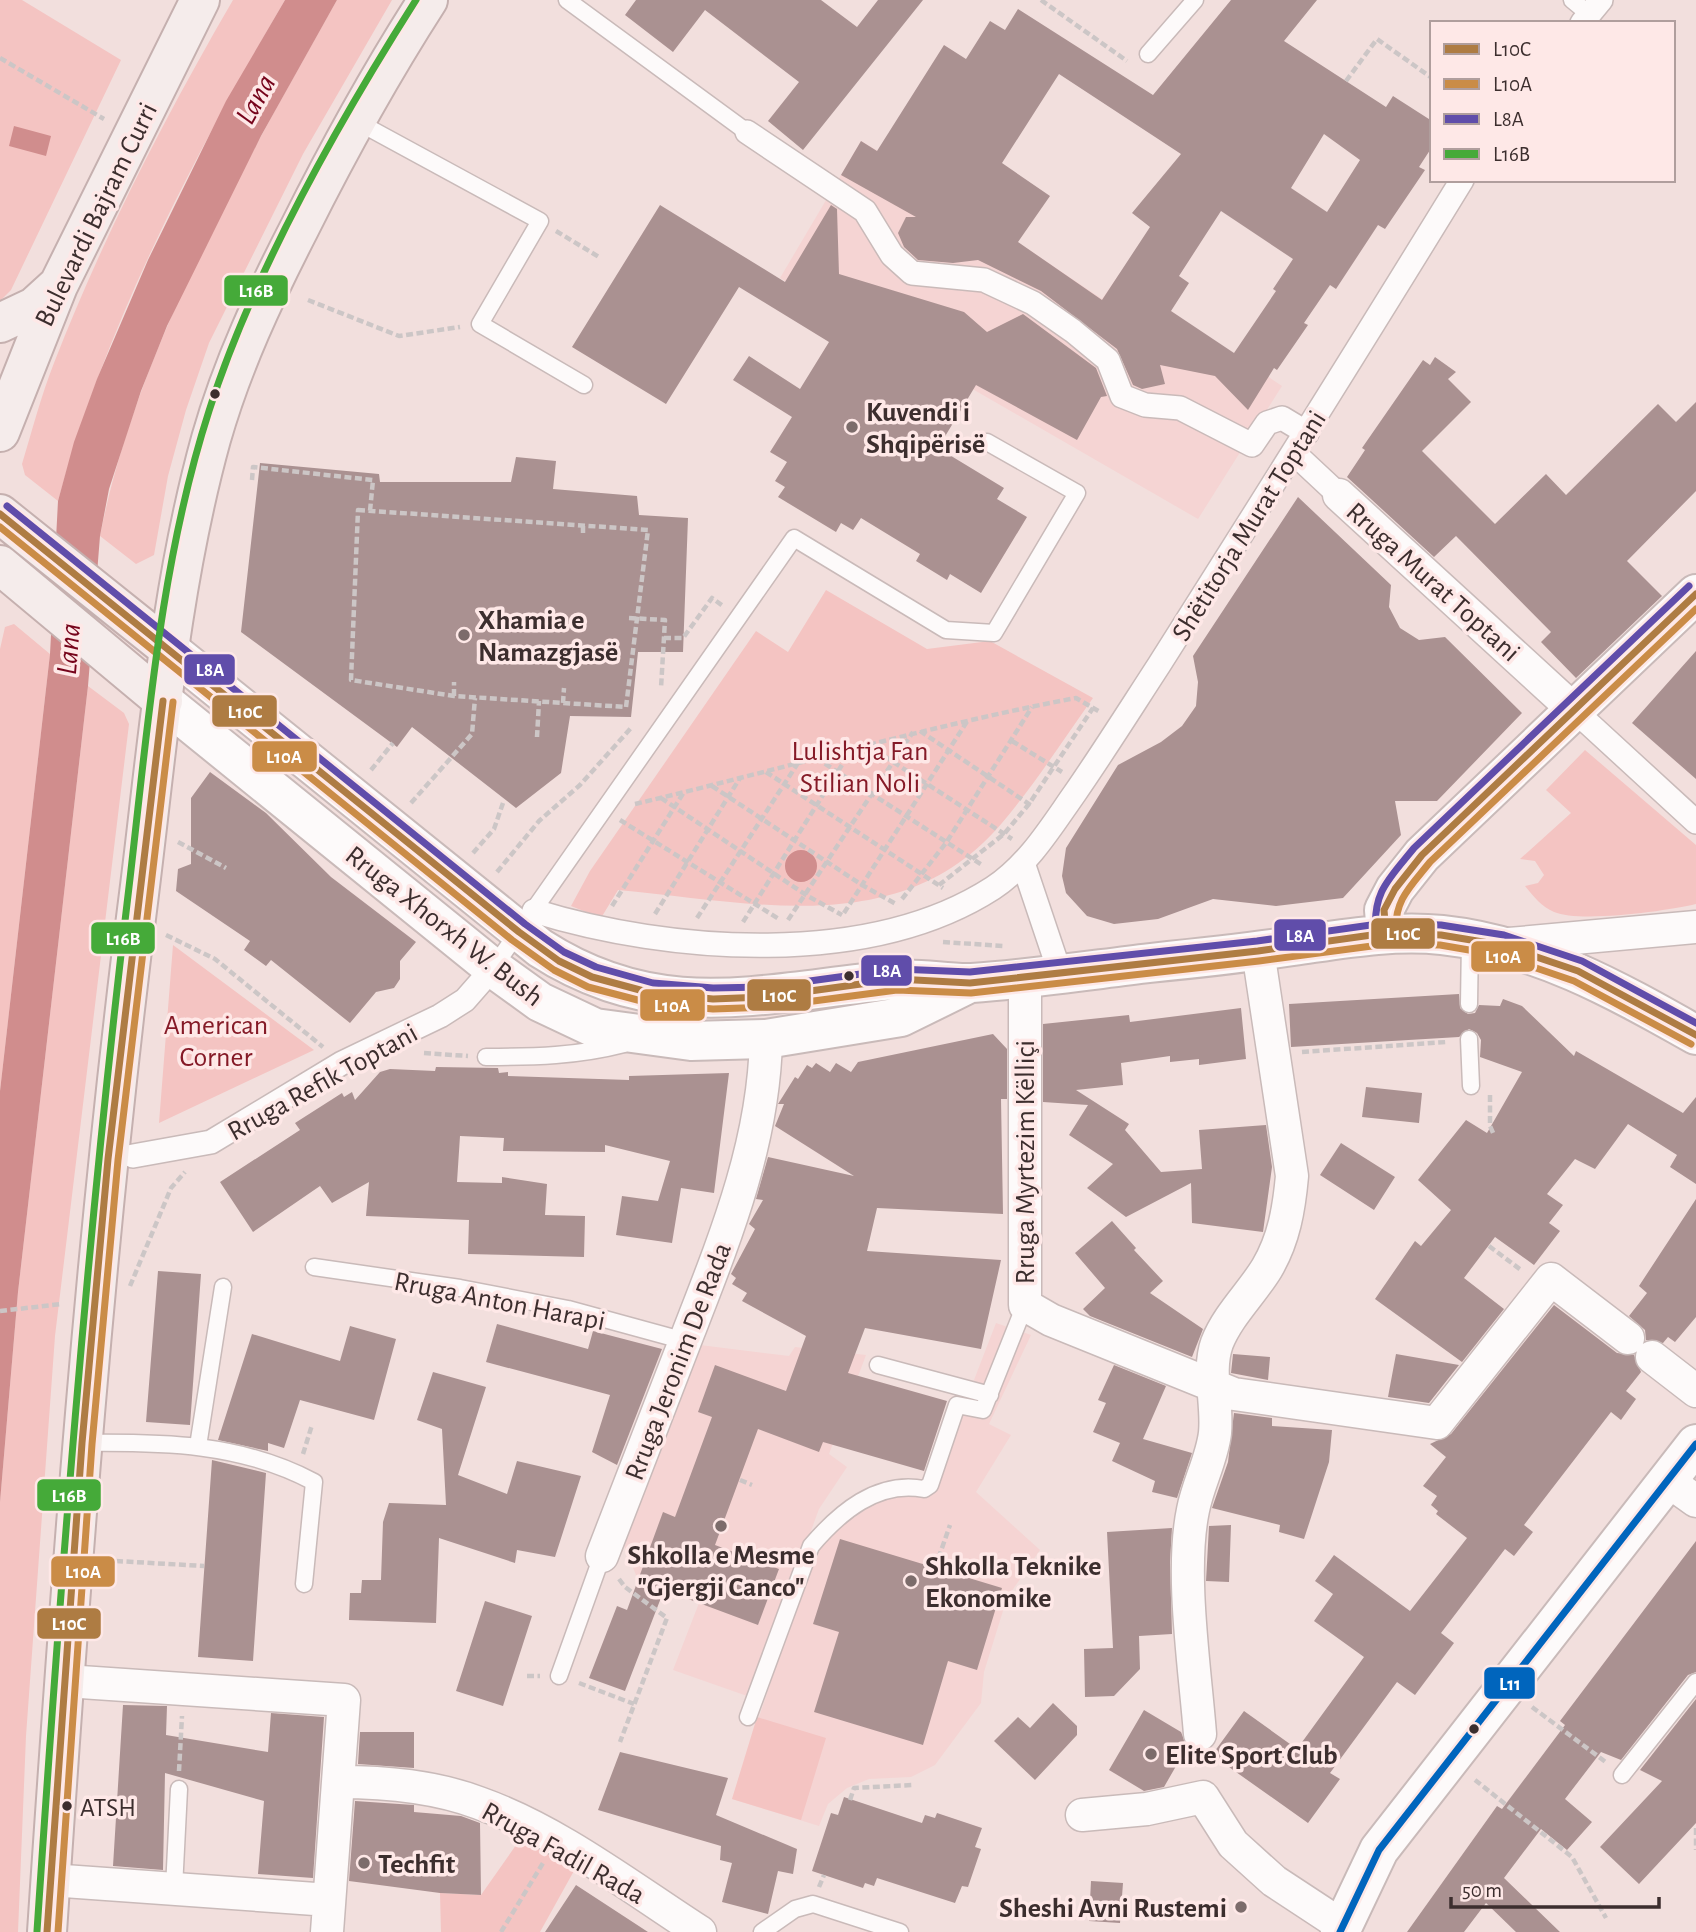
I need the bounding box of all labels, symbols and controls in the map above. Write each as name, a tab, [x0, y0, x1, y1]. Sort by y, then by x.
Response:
legend	[1430, 21, 1675, 182]
text: L10C	[1493, 39, 1531, 60]
water label: Lana	[230, 69, 282, 129]
text: L10A	[1493, 74, 1532, 95]
street label: Bulevardi Bajram Curri	[31, 99, 163, 331]
text: L8A	[1493, 109, 1524, 130]
text: L16B	[1493, 144, 1530, 165]
line badge: L16B	[223, 274, 289, 307]
text: L16B	[238, 282, 274, 301]
unlabelled marker	[208, 387, 222, 401]
place label: Kuvendi i Shqipërisë	[866, 399, 985, 459]
street label: Shëtitorja Murat Toptani	[1167, 406, 1332, 646]
marker: Kuvendi i Shqipërisë	[844, 419, 860, 435]
street label: Rruga Murat Toptani	[1341, 498, 1525, 667]
place label: Xhamia e Namazgjasë	[478, 607, 618, 667]
water label: Lana	[52, 622, 86, 676]
marker: Xhamia e Namazgjasë	[456, 627, 472, 643]
line badge: L8A	[183, 653, 236, 686]
text: L8A	[196, 661, 225, 680]
line badge: L10C	[211, 694, 278, 728]
text: L10C	[228, 703, 263, 722]
park label: Lulishtja Fan Stilian Noli	[792, 738, 928, 798]
line badge: L10A	[251, 740, 318, 773]
text: L10A	[266, 748, 303, 767]
street label: Rruga Xhorxh W. Bush	[340, 841, 548, 1012]
line badge: L10C	[1370, 917, 1436, 950]
line badge: L8A	[1273, 918, 1327, 952]
line badge: L16B	[90, 921, 156, 955]
text: L10C	[1386, 925, 1421, 944]
text: L8A	[1286, 927, 1315, 946]
text: L16B	[105, 930, 141, 949]
line badge: L10A	[1470, 940, 1536, 973]
text: L10A	[1485, 948, 1522, 967]
line badge: L8A	[860, 954, 913, 987]
text: L8A	[873, 962, 902, 981]
unlabelled marker	[842, 969, 856, 983]
line badge: L10C	[746, 978, 812, 1012]
text: L10C	[762, 987, 797, 1006]
line badge: L10A	[639, 988, 706, 1022]
text: L10A	[654, 997, 691, 1016]
park label: American Corner	[164, 1012, 268, 1072]
street label: Rruga Refik Toptani	[223, 1019, 423, 1146]
street label: Rruga Myrtezim Këlliçi	[1012, 1040, 1040, 1284]
street label: Rruga Jeronim De Rada	[621, 1239, 737, 1484]
street label: Rruga Anton Harapi	[392, 1268, 608, 1336]
line badge: L16B	[36, 1478, 102, 1512]
text: L16B	[51, 1487, 87, 1506]
marker: Shkolla e Mesme "Gjergji Canco"	[713, 1518, 729, 1534]
place label: Shkolla e Mesme "Gjergji Canco"	[627, 1542, 815, 1602]
place label: Shkolla Teknike Ekonomike	[925, 1553, 1101, 1613]
line badge: L10A	[50, 1555, 116, 1588]
text: L10A	[65, 1563, 102, 1582]
marker: Shkolla Teknike Ekonomike	[903, 1573, 919, 1589]
line badge: L10C	[36, 1607, 102, 1640]
text: L10C	[52, 1615, 87, 1634]
line badge: L11	[1483, 1666, 1536, 1700]
text: L11	[1499, 1675, 1521, 1694]
unlabelled marker	[1467, 1722, 1481, 1736]
place label: Elite Sport Club	[1165, 1742, 1338, 1770]
marker: Elite Sport Club	[1143, 1746, 1159, 1762]
place label: ATSH	[80, 1795, 136, 1821]
street label: Rruga Fadil Rada	[477, 1797, 649, 1910]
marker: ATSH	[60, 1799, 74, 1813]
place label: Techfit	[378, 1851, 456, 1879]
marker: Techfit	[356, 1855, 372, 1871]
scale bar	[1451, 1866, 1659, 1910]
text: 50 m	[1462, 1880, 1502, 1901]
place label: Sheshi Avni Rustemi	[999, 1895, 1227, 1923]
marker: Sheshi Avni Rustemi	[1233, 1899, 1249, 1915]

